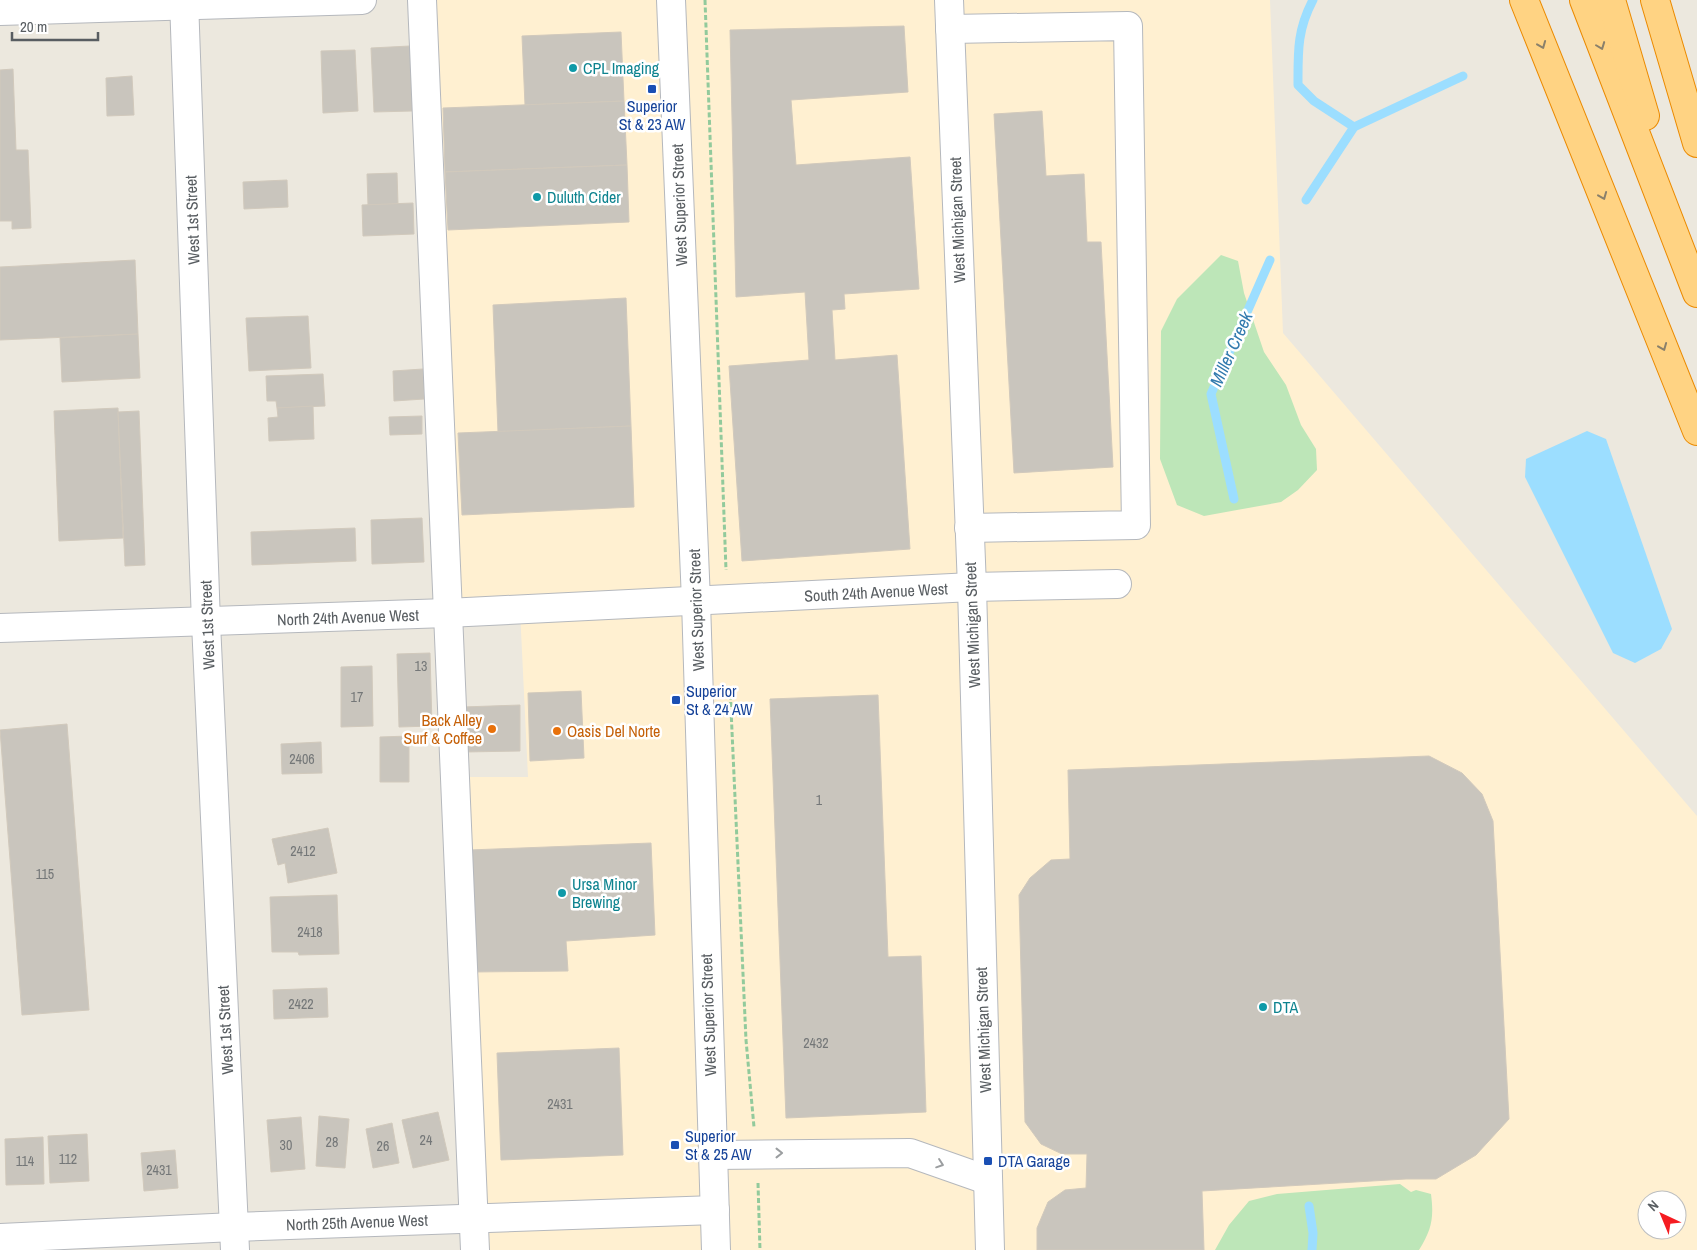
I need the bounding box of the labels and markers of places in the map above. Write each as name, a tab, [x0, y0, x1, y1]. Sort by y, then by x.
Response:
place label: CPL Imaging	[583, 57, 660, 79]
marker: CPL Imaging	[567, 62, 579, 74]
marker: Superior St & 23 AW	[646, 83, 658, 95]
place label: Superior St & 23 AW	[619, 95, 686, 135]
place label: Duluth Cider	[547, 186, 621, 208]
marker: Duluth Cider	[531, 191, 543, 203]
place label: Superior St & 24 AW	[686, 680, 753, 720]
marker: Superior St & 24 AW	[670, 694, 682, 706]
place label: Back Alley Surf & Coffee	[403, 709, 482, 749]
place label: Oasis Del Norte	[567, 720, 660, 742]
marker: Back Alley Surf & Coffee	[486, 723, 498, 735]
marker: Oasis Del Norte	[551, 725, 563, 737]
place label: Ursa Minor Brewing	[572, 873, 638, 913]
marker: Ursa Minor Brewing	[556, 887, 568, 899]
place label: DTA	[1273, 996, 1299, 1018]
marker: DTA	[1257, 1001, 1269, 1013]
place label: Superior St & 25 AW	[685, 1125, 752, 1165]
marker: Superior St & 25 AW	[669, 1139, 681, 1151]
place label: DTA Garage	[998, 1150, 1070, 1172]
marker: DTA Garage	[982, 1155, 994, 1167]

